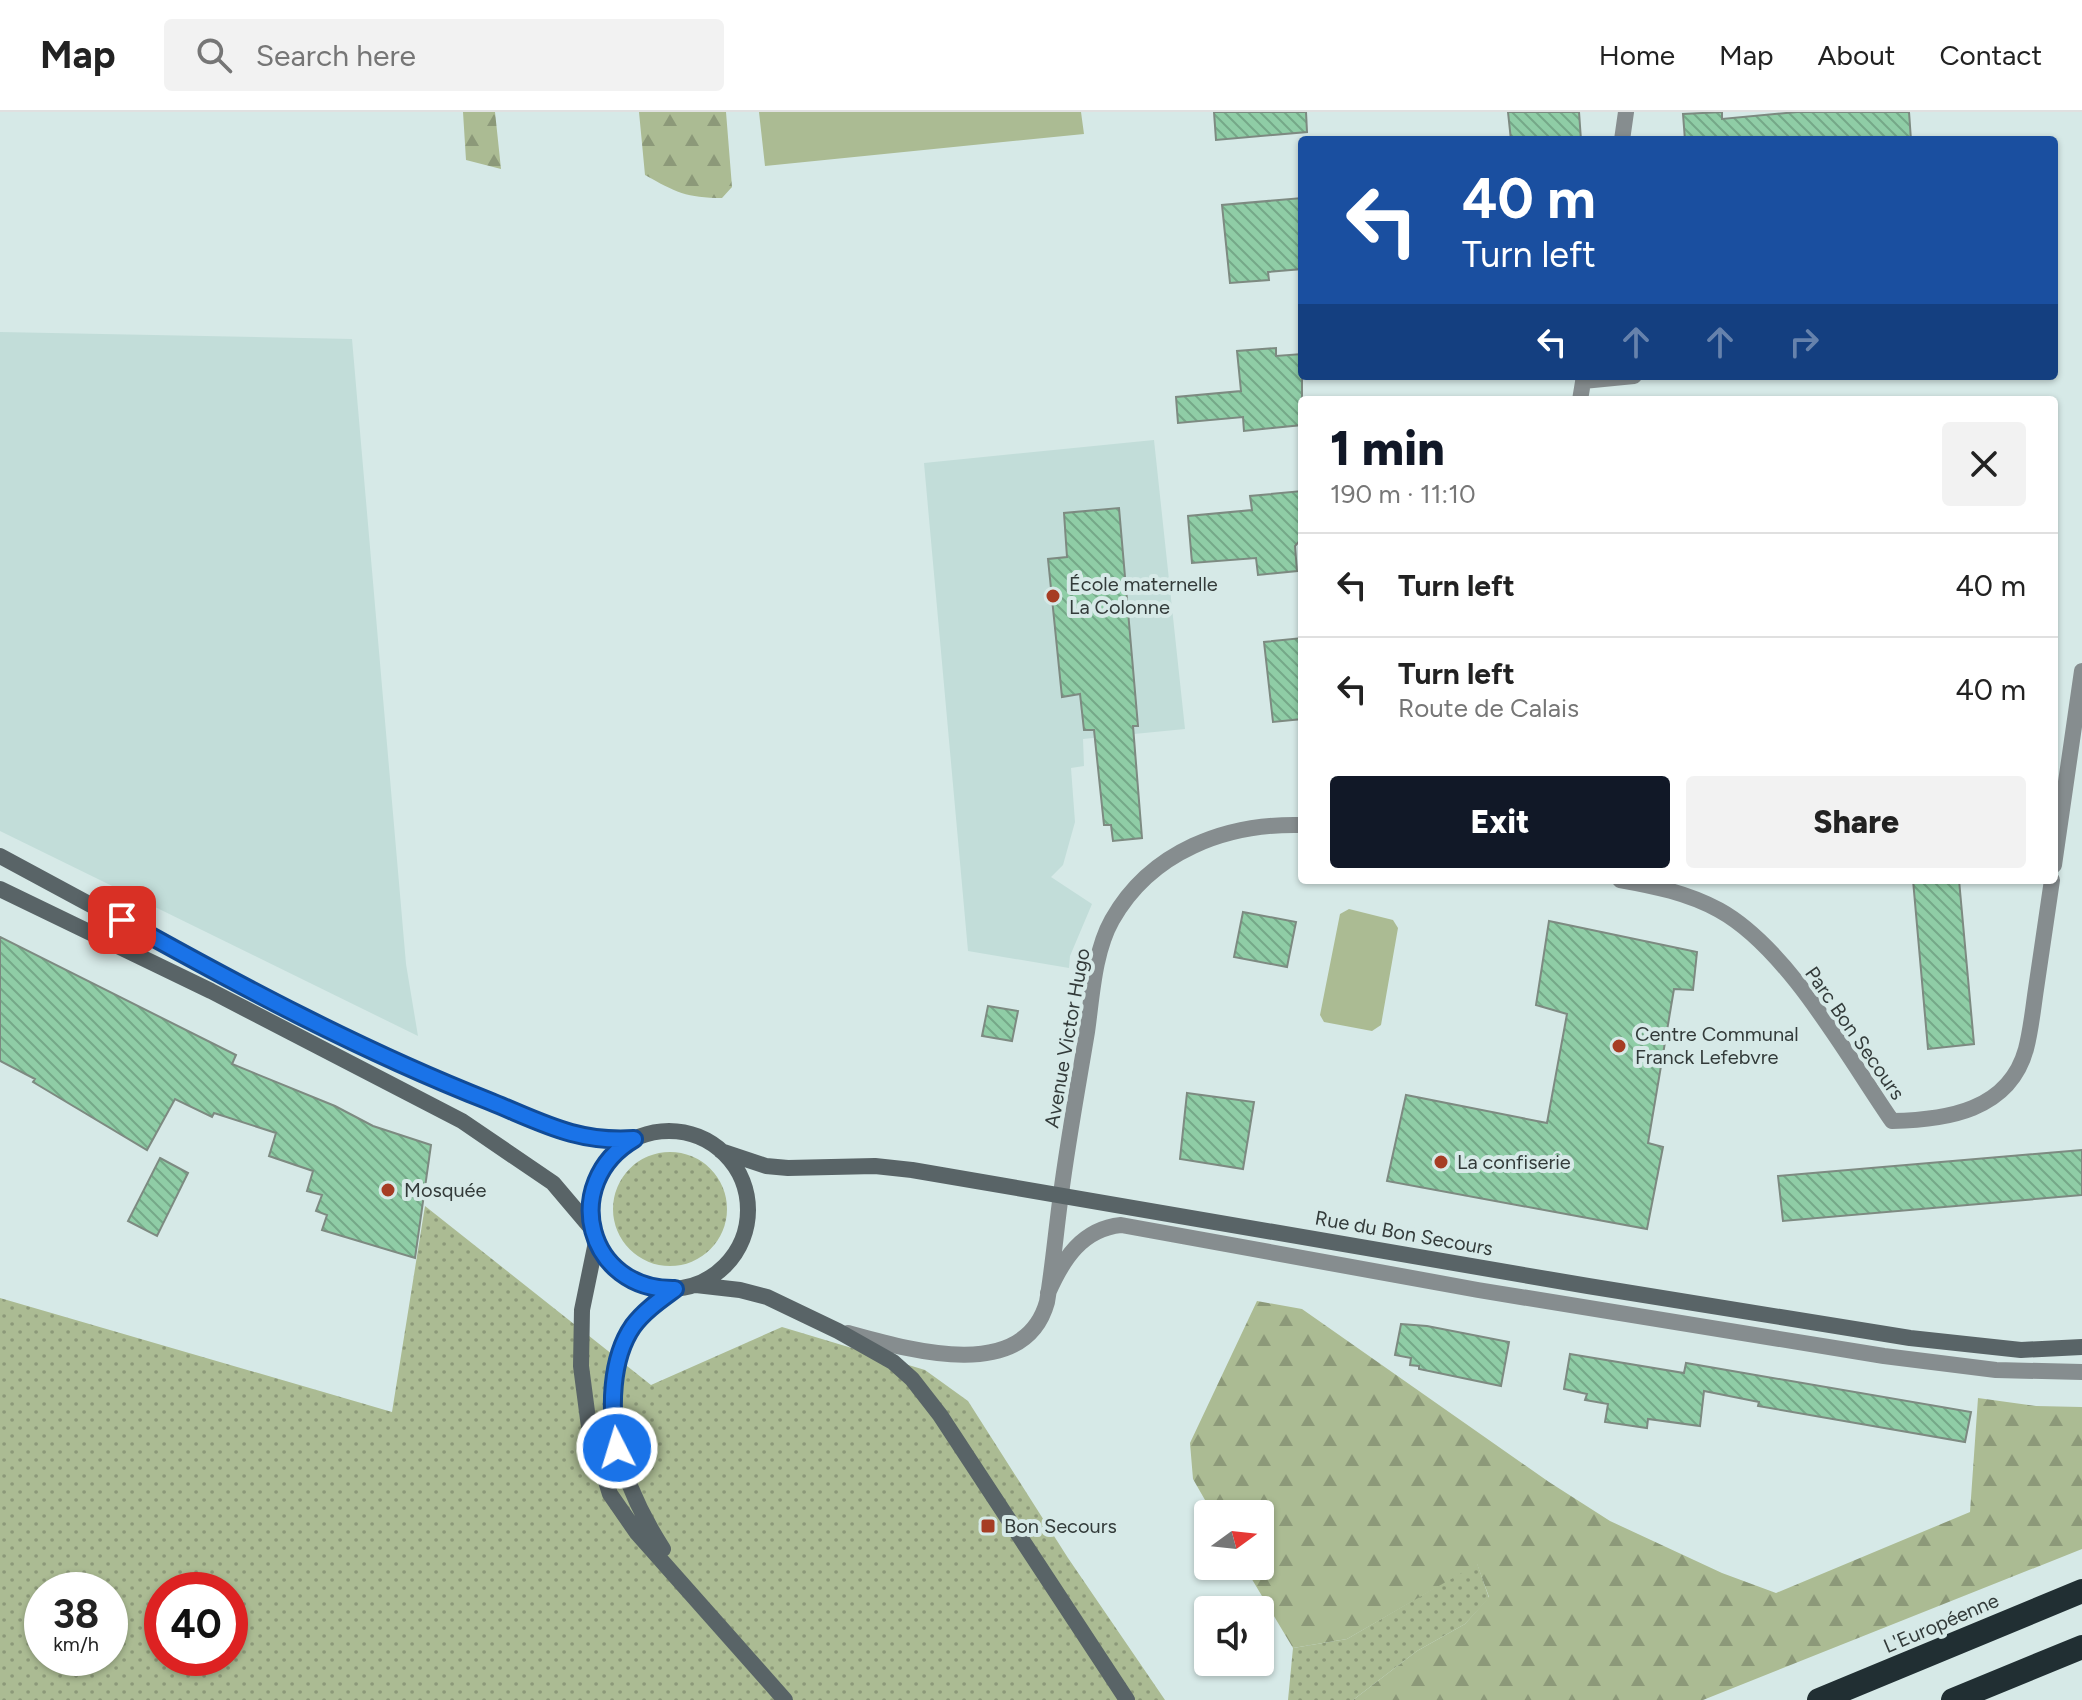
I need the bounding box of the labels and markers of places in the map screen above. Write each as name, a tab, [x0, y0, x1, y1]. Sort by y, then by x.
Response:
place label: École maternelle La Colonne	[1069, 572, 1218, 619]
marker: École maternelle La Colonne	[1044, 587, 1062, 605]
pin	[88, 886, 156, 954]
place label: Centre Communal Franck Lefebvre	[1635, 1022, 1799, 1069]
marker: Centre Communal Franck Lefebvre	[1610, 1037, 1628, 1055]
place label: La confiserie	[1457, 1150, 1571, 1174]
marker: La confiserie	[1432, 1153, 1450, 1171]
place label: Mosquée	[404, 1178, 486, 1202]
marker: Mosquée	[379, 1181, 397, 1199]
place label: Bon Secours	[1004, 1514, 1117, 1538]
marker: Bon Secours	[979, 1517, 997, 1535]

